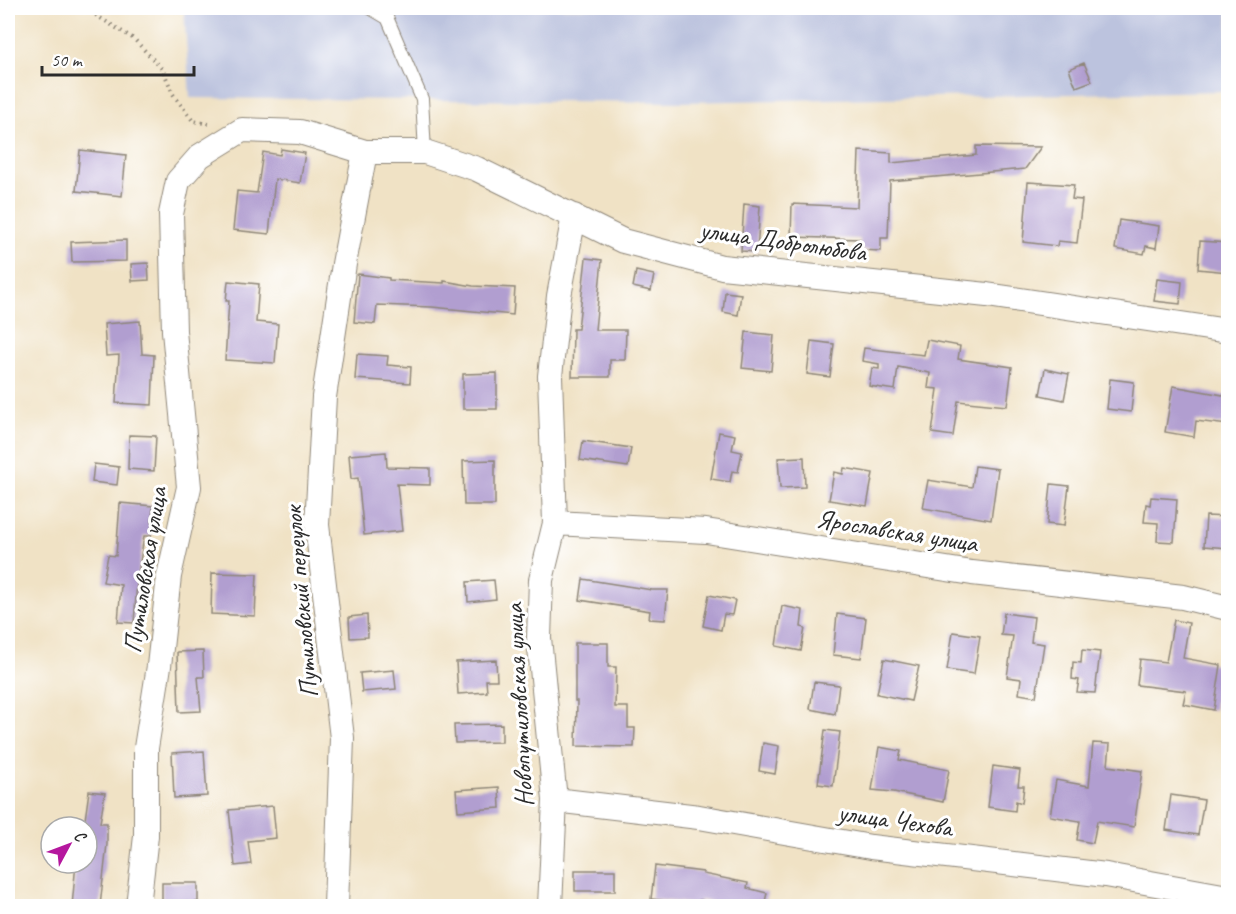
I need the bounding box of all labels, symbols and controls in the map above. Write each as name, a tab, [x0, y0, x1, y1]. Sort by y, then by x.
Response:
scale bar	[42, 39, 194, 77]
text: 50 m	[51, 49, 84, 71]
street label: улица Добролюбова	[696, 213, 870, 269]
street label: Путиловская улица	[116, 483, 175, 655]
street label: Путиловский переулок	[276, 502, 326, 699]
street label: Ярославская улица	[814, 502, 982, 560]
street label: Новопутиловская улица	[497, 601, 541, 808]
street label: улица Чехова	[834, 795, 957, 845]
north arrow	[39, 815, 99, 875]
text: С	[69, 826, 91, 847]

